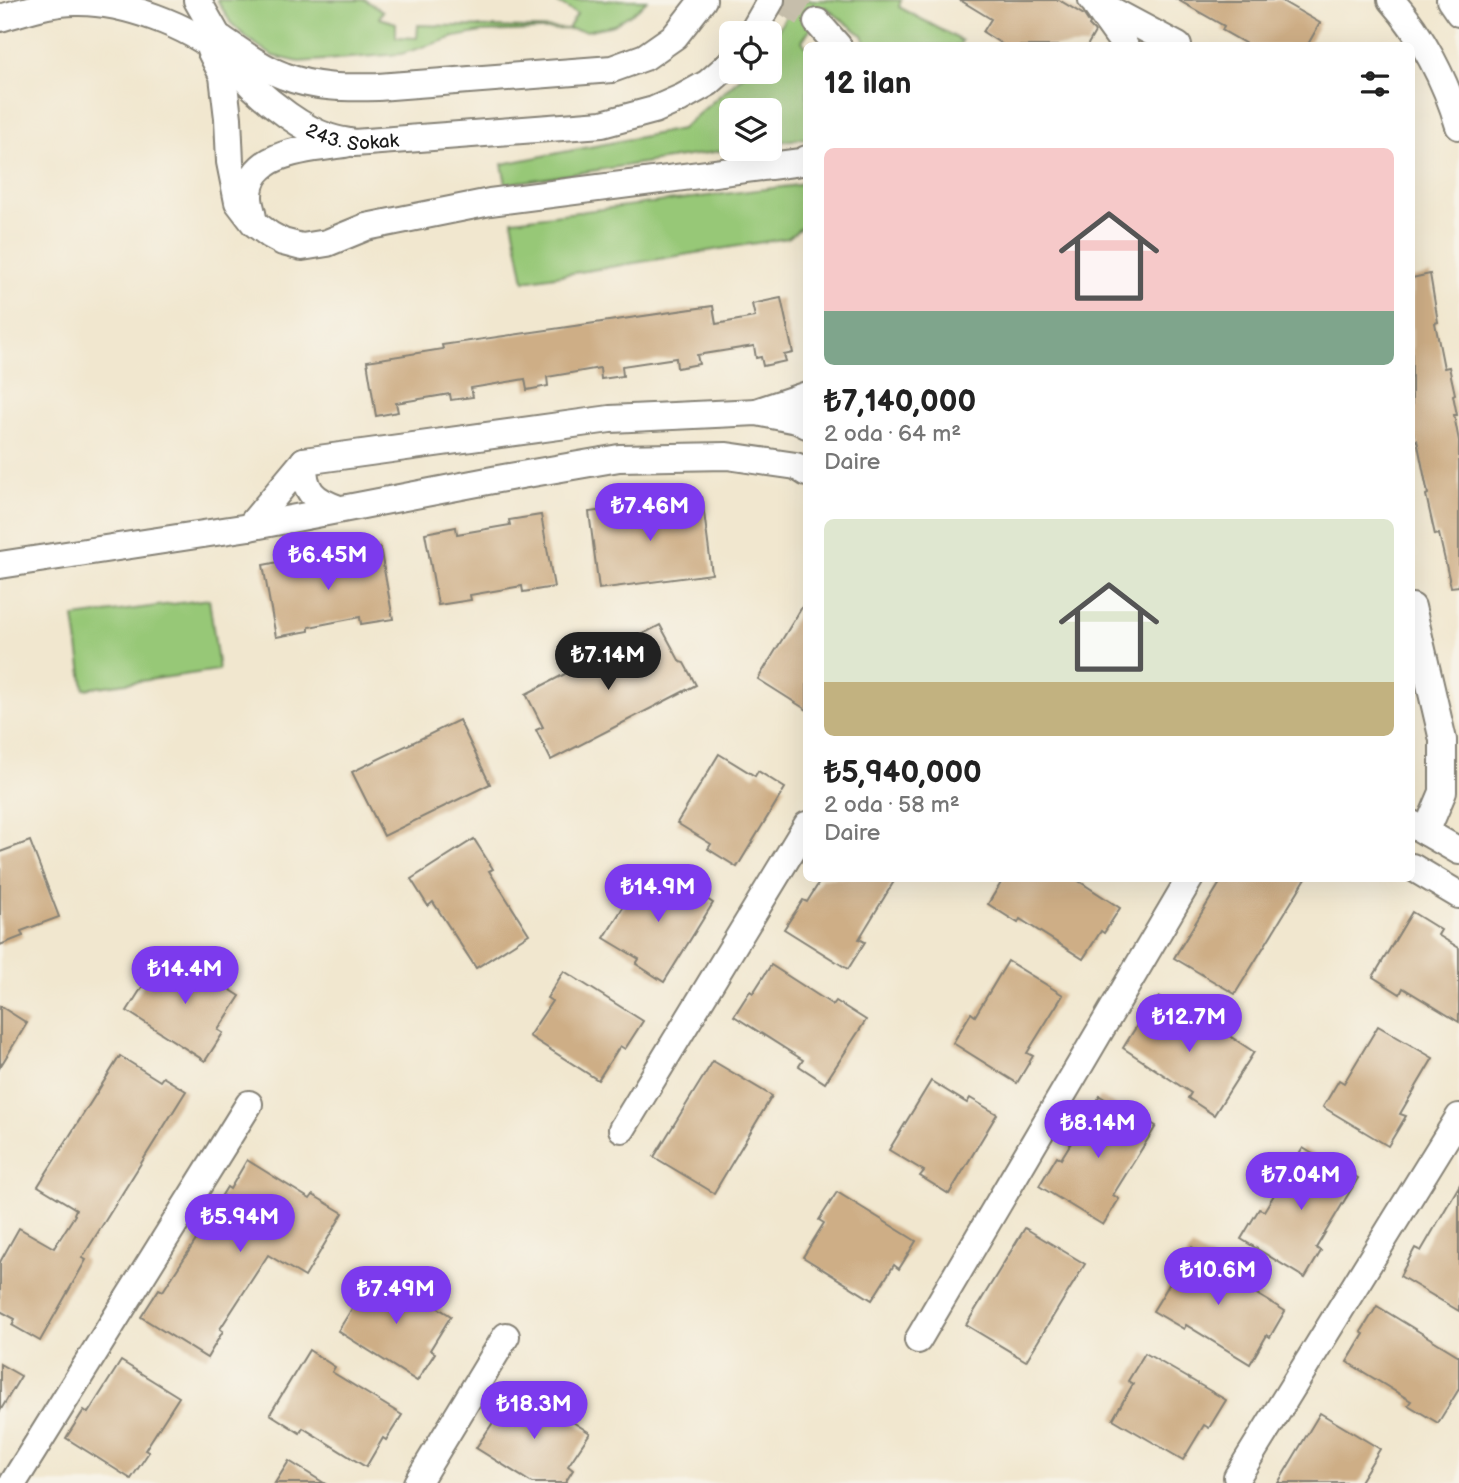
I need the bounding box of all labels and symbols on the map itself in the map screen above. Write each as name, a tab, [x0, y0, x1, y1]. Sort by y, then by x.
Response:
street label: 243. Sokak	[302, 119, 400, 157]
pin: ₺7.46M	[593, 484, 707, 543]
pin: ₺6.45M	[271, 532, 385, 592]
pin: ₺7.14M	[551, 632, 665, 692]
pin: ₺14.9M	[601, 864, 715, 924]
pin: ₺14.4M	[128, 946, 242, 1006]
pin: ₺12.7M	[1132, 995, 1246, 1054]
pin: ₺8.14M	[1041, 1100, 1155, 1160]
pin: ₺7.04M	[1244, 1152, 1358, 1212]
pin: ₺5.94M	[183, 1194, 297, 1254]
pin: ₺10.6M	[1161, 1248, 1275, 1307]
pin: ₺7.49M	[339, 1266, 453, 1326]
pin: ₺18.3M	[477, 1382, 591, 1441]

